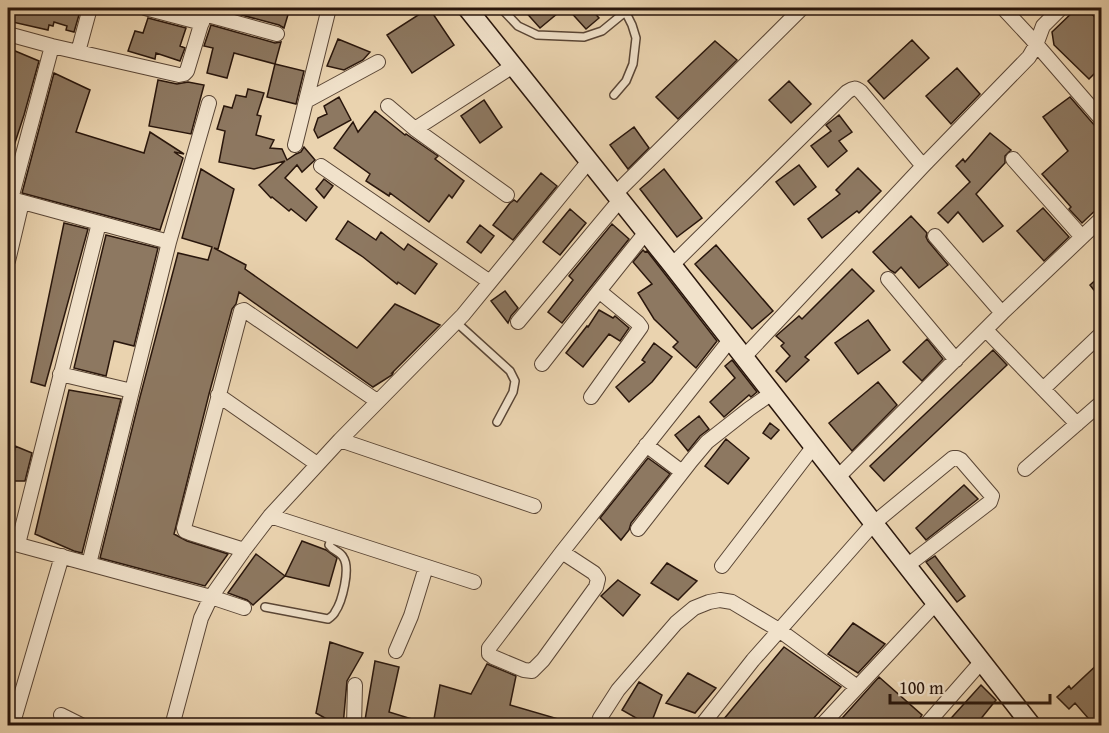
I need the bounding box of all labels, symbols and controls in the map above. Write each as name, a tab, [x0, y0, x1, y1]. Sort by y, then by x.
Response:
scale bar	[890, 667, 1050, 705]
text: 100 m	[899, 674, 944, 701]

